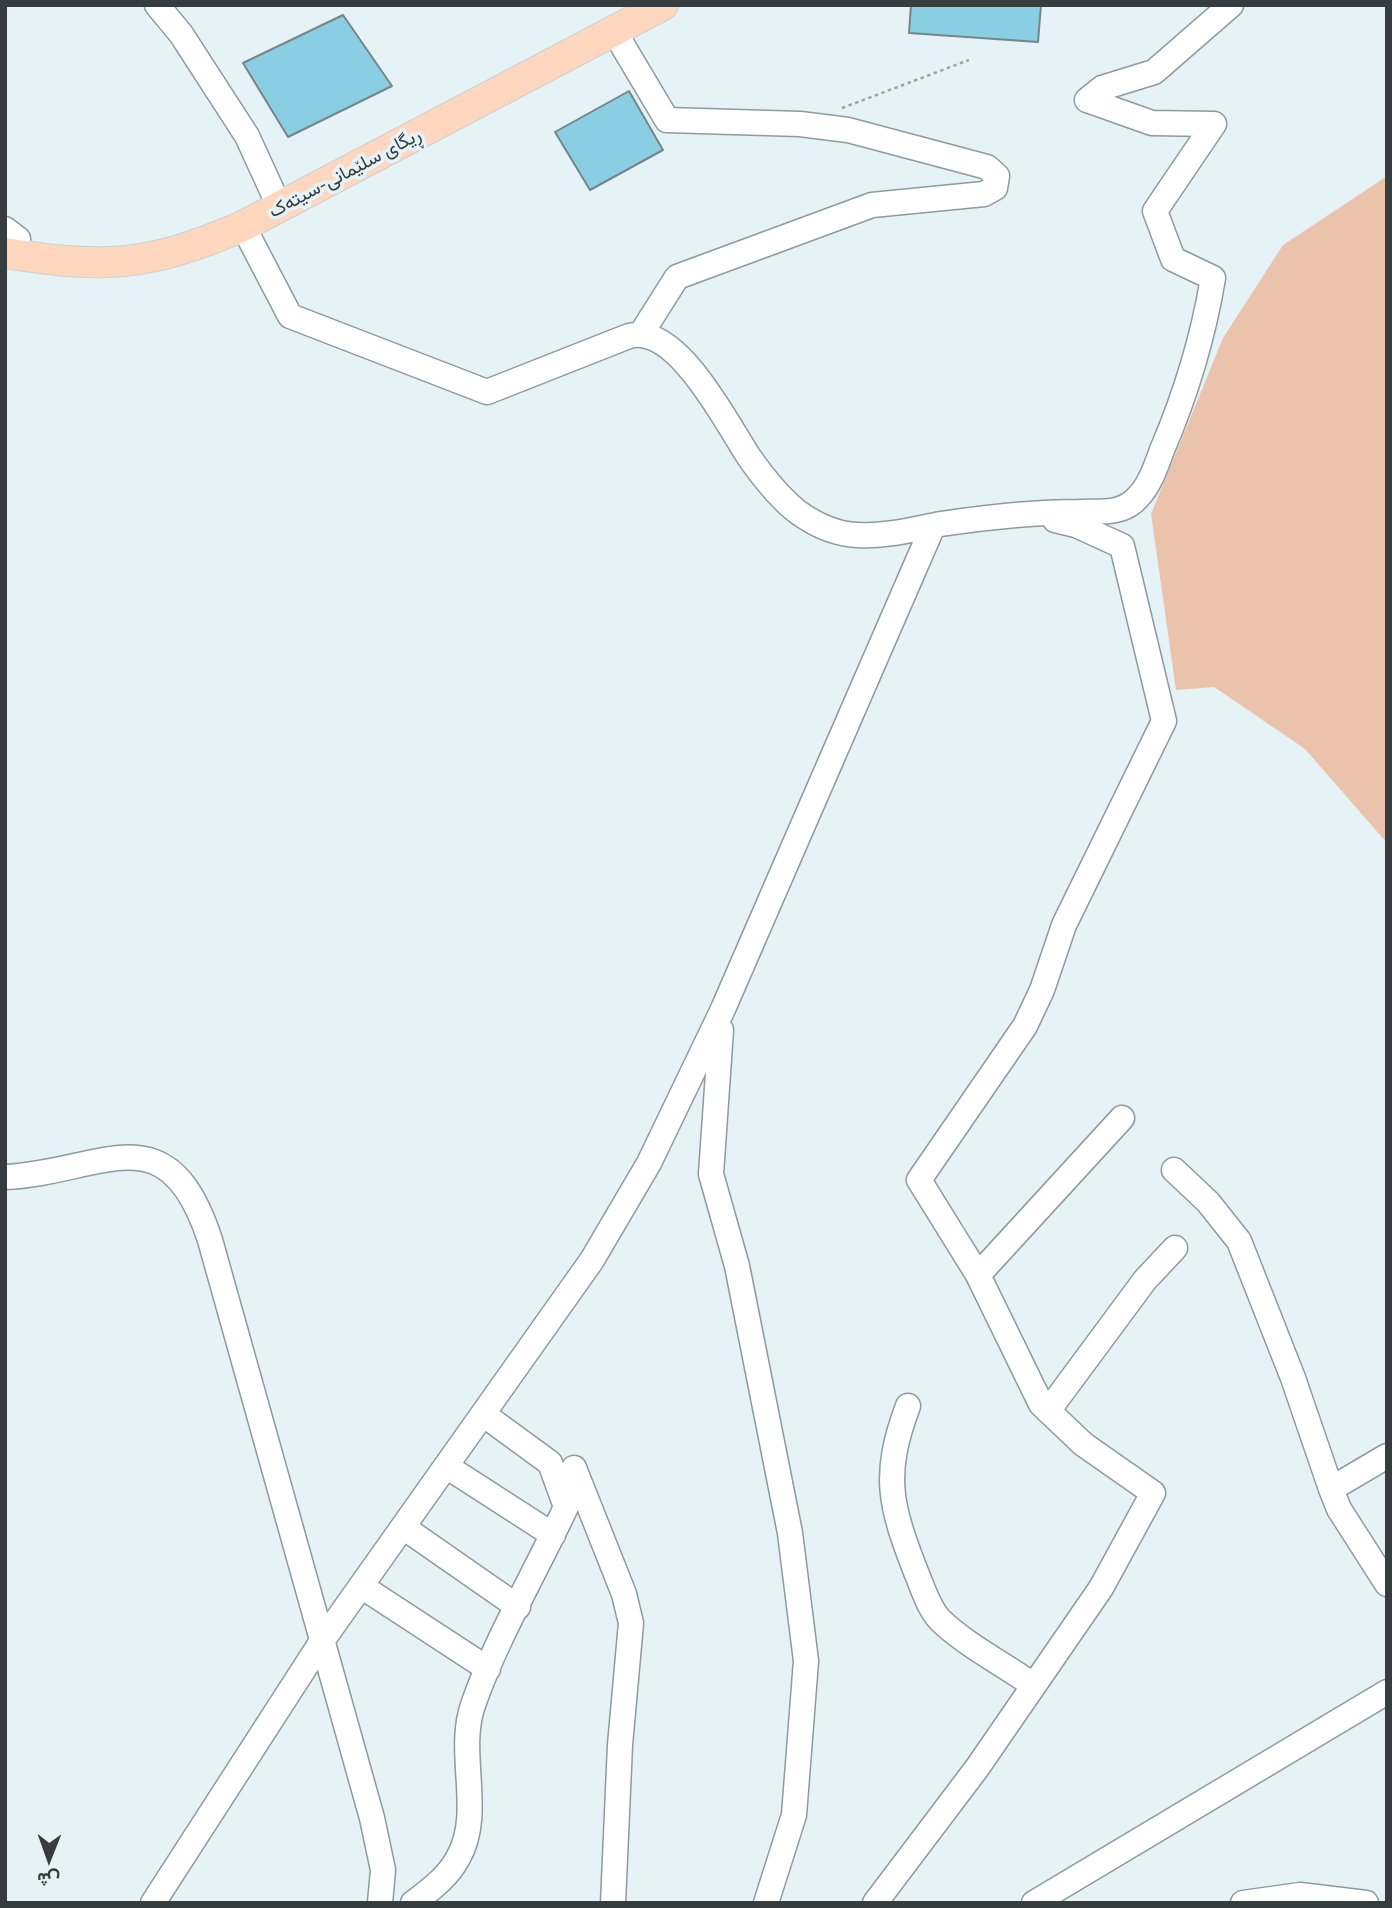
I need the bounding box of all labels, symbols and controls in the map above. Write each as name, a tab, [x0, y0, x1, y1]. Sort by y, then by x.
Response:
street label: ڕیگای سلێمانی-سیتەک	[265, 123, 425, 223]
north arrow	[14, 1824, 84, 1894]
text: ش	[37, 1869, 60, 1891]

